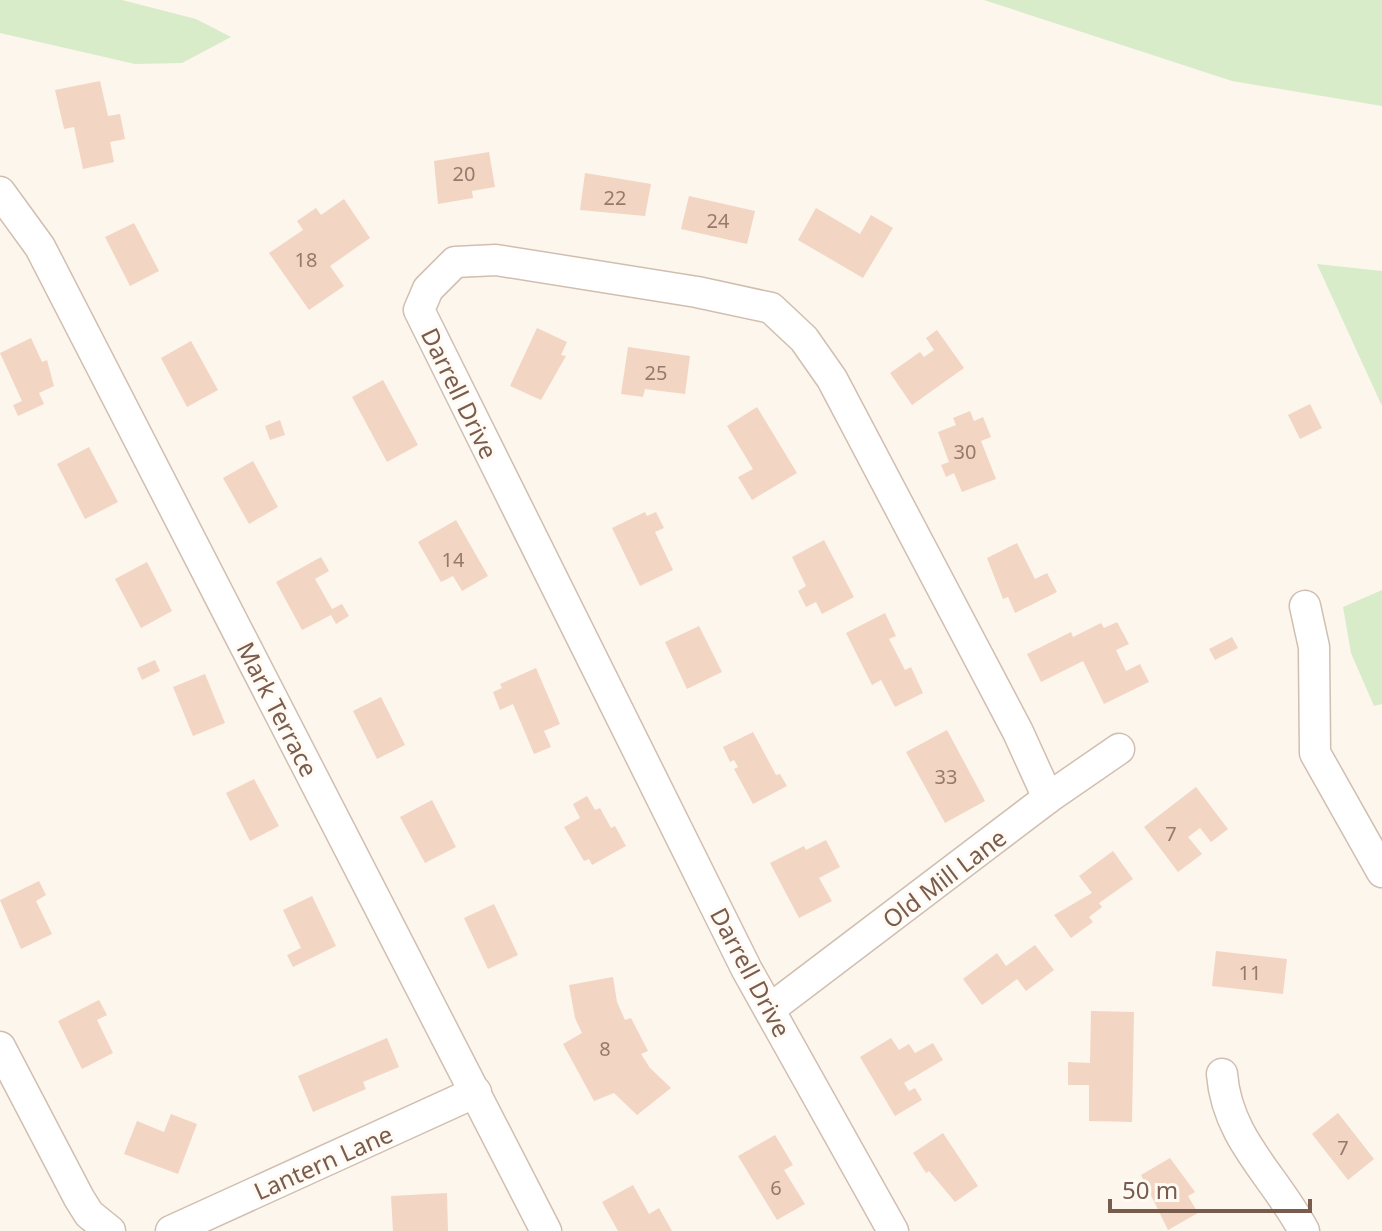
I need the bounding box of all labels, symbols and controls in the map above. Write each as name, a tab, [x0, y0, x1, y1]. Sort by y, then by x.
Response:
house number: 20	[453, 160, 475, 187]
house number: 22	[604, 184, 626, 211]
house number: 24	[707, 207, 730, 234]
house number: 18	[295, 246, 317, 273]
street label: Darrell Drive	[414, 322, 506, 464]
house number: 25	[645, 359, 667, 386]
house number: 30	[954, 438, 976, 465]
house number: 14	[442, 546, 465, 573]
street label: Mark Terrace	[230, 636, 326, 782]
house number: 33	[935, 763, 957, 790]
house number: 7	[1165, 820, 1177, 847]
street label: Old Mill Lane	[875, 821, 1013, 935]
street label: Darrell Drive	[703, 902, 799, 1042]
house number: 11	[1239, 959, 1261, 986]
house number: 8	[599, 1035, 611, 1062]
street label: Lantern Lane	[248, 1117, 398, 1207]
house number: 7	[1337, 1134, 1349, 1161]
scale bar	[1110, 1163, 1310, 1213]
text: 50 m	[1122, 1173, 1178, 1206]
house number: 6	[770, 1174, 782, 1201]

